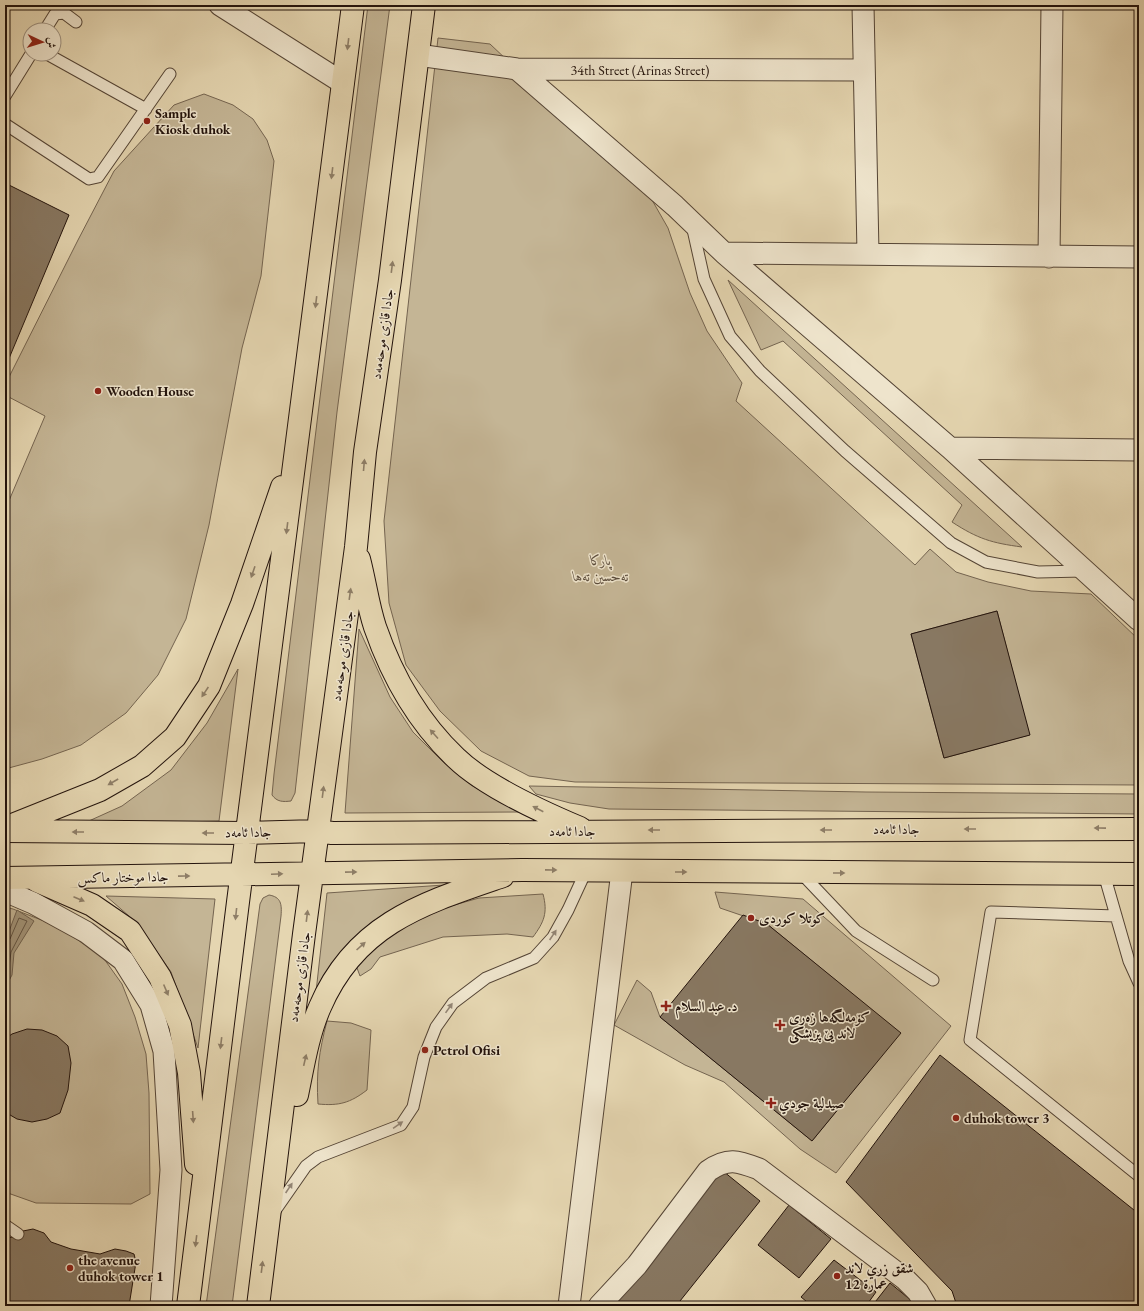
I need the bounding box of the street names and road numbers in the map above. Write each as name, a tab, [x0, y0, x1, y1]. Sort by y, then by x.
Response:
street label: 34th Street (Arinas Street)	[570, 61, 710, 79]
street label: جادا قازی موحەمەد	[367, 288, 397, 380]
street label: جادا قازی موحەمەد	[327, 610, 357, 702]
street label: جادا ئامەد	[873, 820, 919, 838]
street label: جادا ئامەد	[549, 822, 595, 840]
street label: جادا ئامەد	[224, 823, 272, 841]
street label: جادا موختار ماكس	[77, 867, 169, 888]
street label: جادا قازی موحەمەد	[284, 931, 314, 1023]

